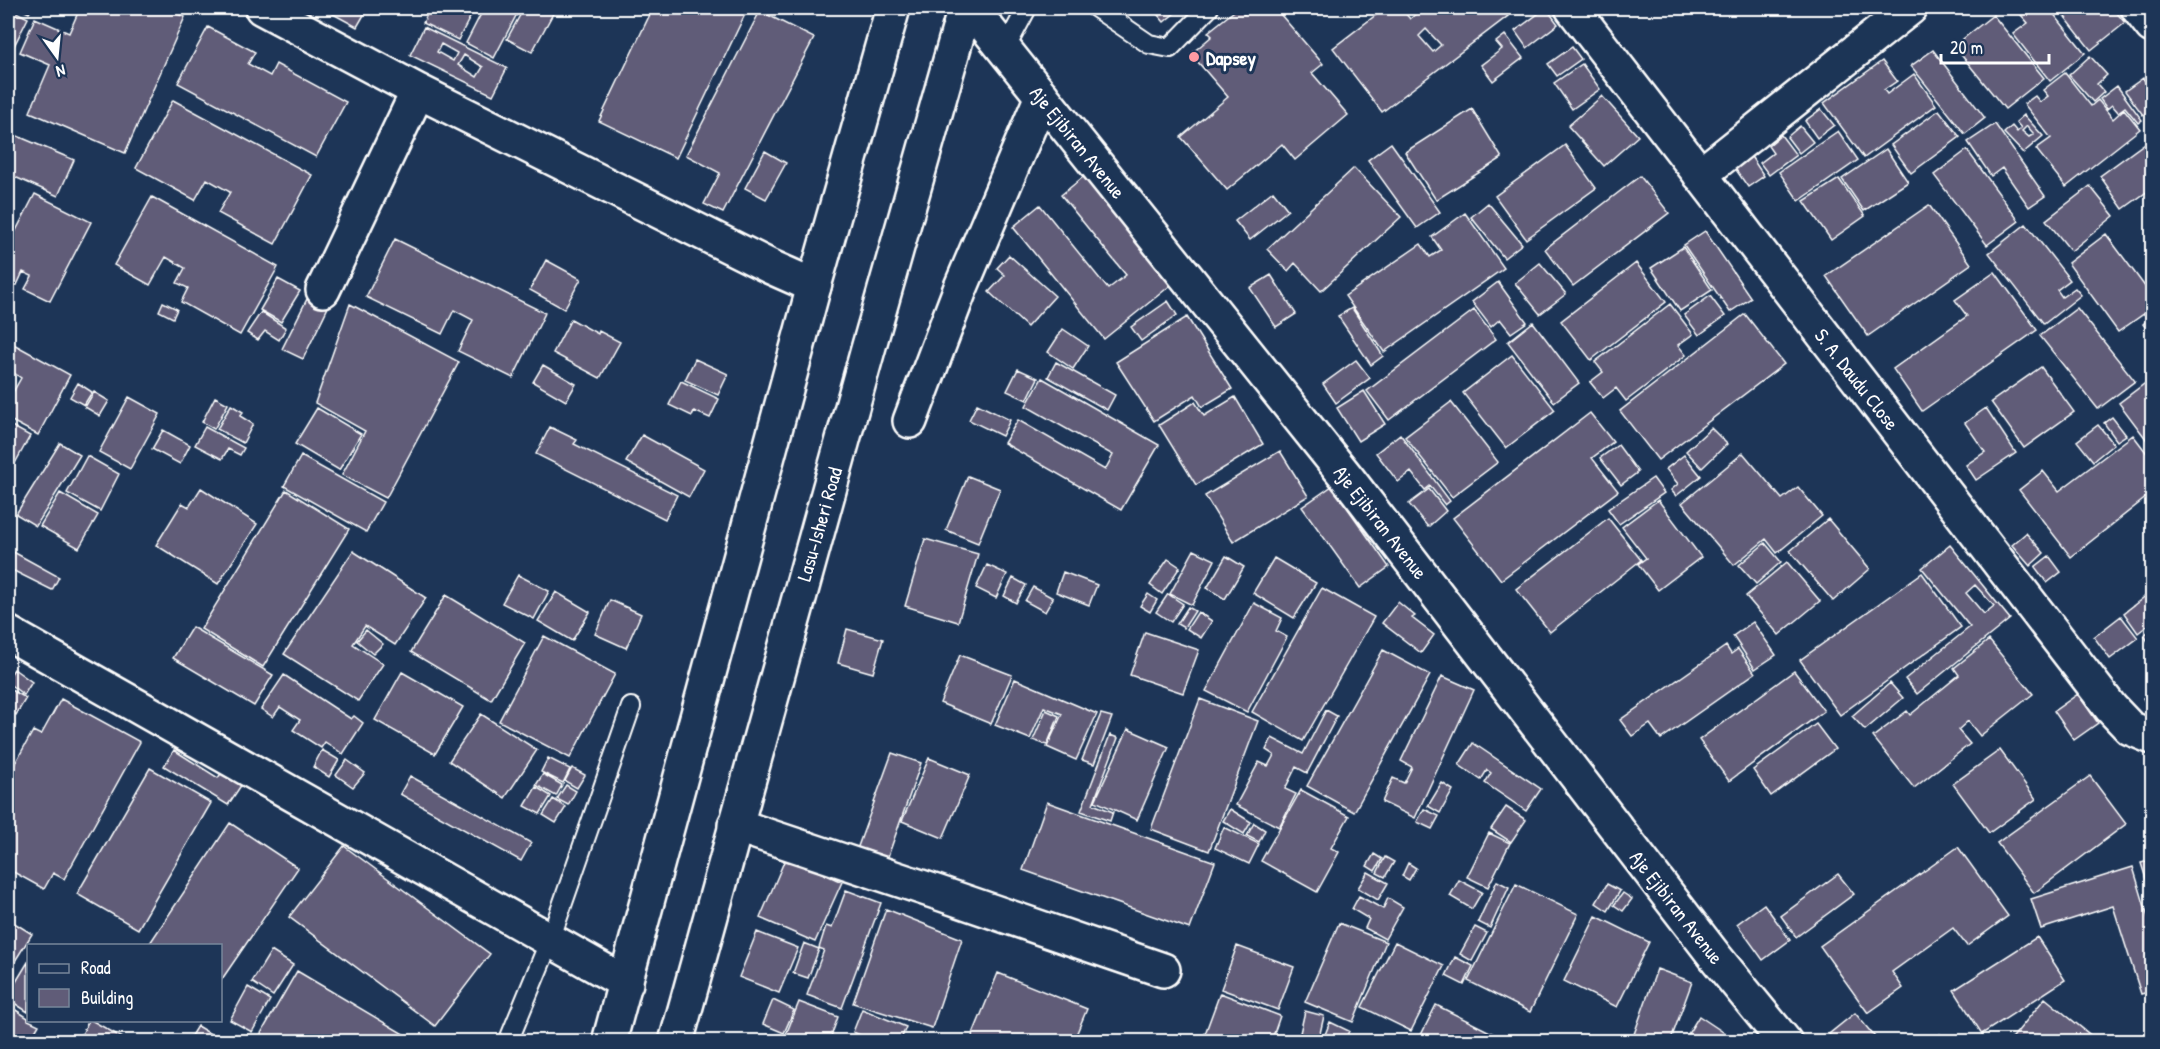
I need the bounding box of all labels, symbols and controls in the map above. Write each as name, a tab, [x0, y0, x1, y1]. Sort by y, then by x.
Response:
north arrow	[27, 27, 87, 87]
scale bar	[1941, 27, 2049, 65]
text: 20 m	[1950, 35, 1983, 60]
place label: Dapsey	[1206, 44, 1257, 72]
marker: Dapsey	[1187, 50, 1201, 64]
text: N	[53, 60, 68, 83]
street label: Aje Ejibiran Avenue	[1024, 80, 1132, 204]
street label: S. A. Daudu Close	[1809, 322, 1905, 436]
street label: Aje Ejibiran Avenue	[1328, 459, 1434, 585]
street label: Lasu-Isheri Road	[790, 464, 848, 584]
street label: Aje Ejibiran Avenue	[1624, 844, 1730, 970]
legend	[27, 944, 222, 1022]
text: Road	[81, 955, 111, 980]
text: Building	[81, 985, 133, 1010]

